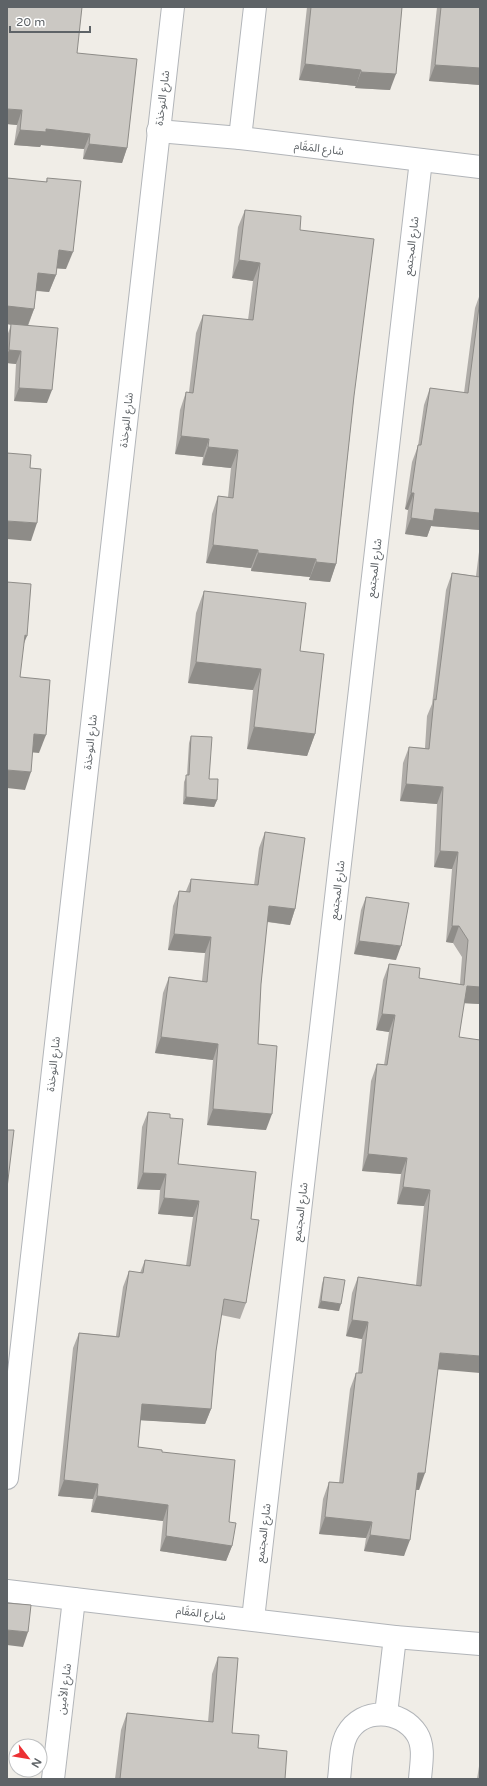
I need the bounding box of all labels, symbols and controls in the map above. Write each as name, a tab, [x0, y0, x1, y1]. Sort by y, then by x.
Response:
scale bar	[10, 8, 90, 34]
text: 20 m	[16, 15, 45, 29]
street label: شارع النوخذة	[153, 69, 173, 127]
street label: شارع المَقَام	[293, 139, 345, 159]
street label: شارع المجتمع	[401, 215, 423, 276]
street label: شارع النوخذة	[117, 391, 137, 448]
street label: شارع المجتمع	[364, 537, 386, 598]
street label: شارع النوخذة	[81, 713, 101, 770]
street label: شارع المجتمع	[327, 859, 349, 920]
street label: شارع النوخذة	[44, 1035, 64, 1092]
street label: شارع المجتمع	[290, 1181, 312, 1242]
street label: شارع المجتمع	[253, 1502, 275, 1563]
street label: شارع المَقَام	[175, 1604, 227, 1624]
street label: شارع الأمين	[55, 1662, 75, 1715]
north arrow	[8, 1738, 48, 1778]
text: N	[28, 1756, 44, 1770]

